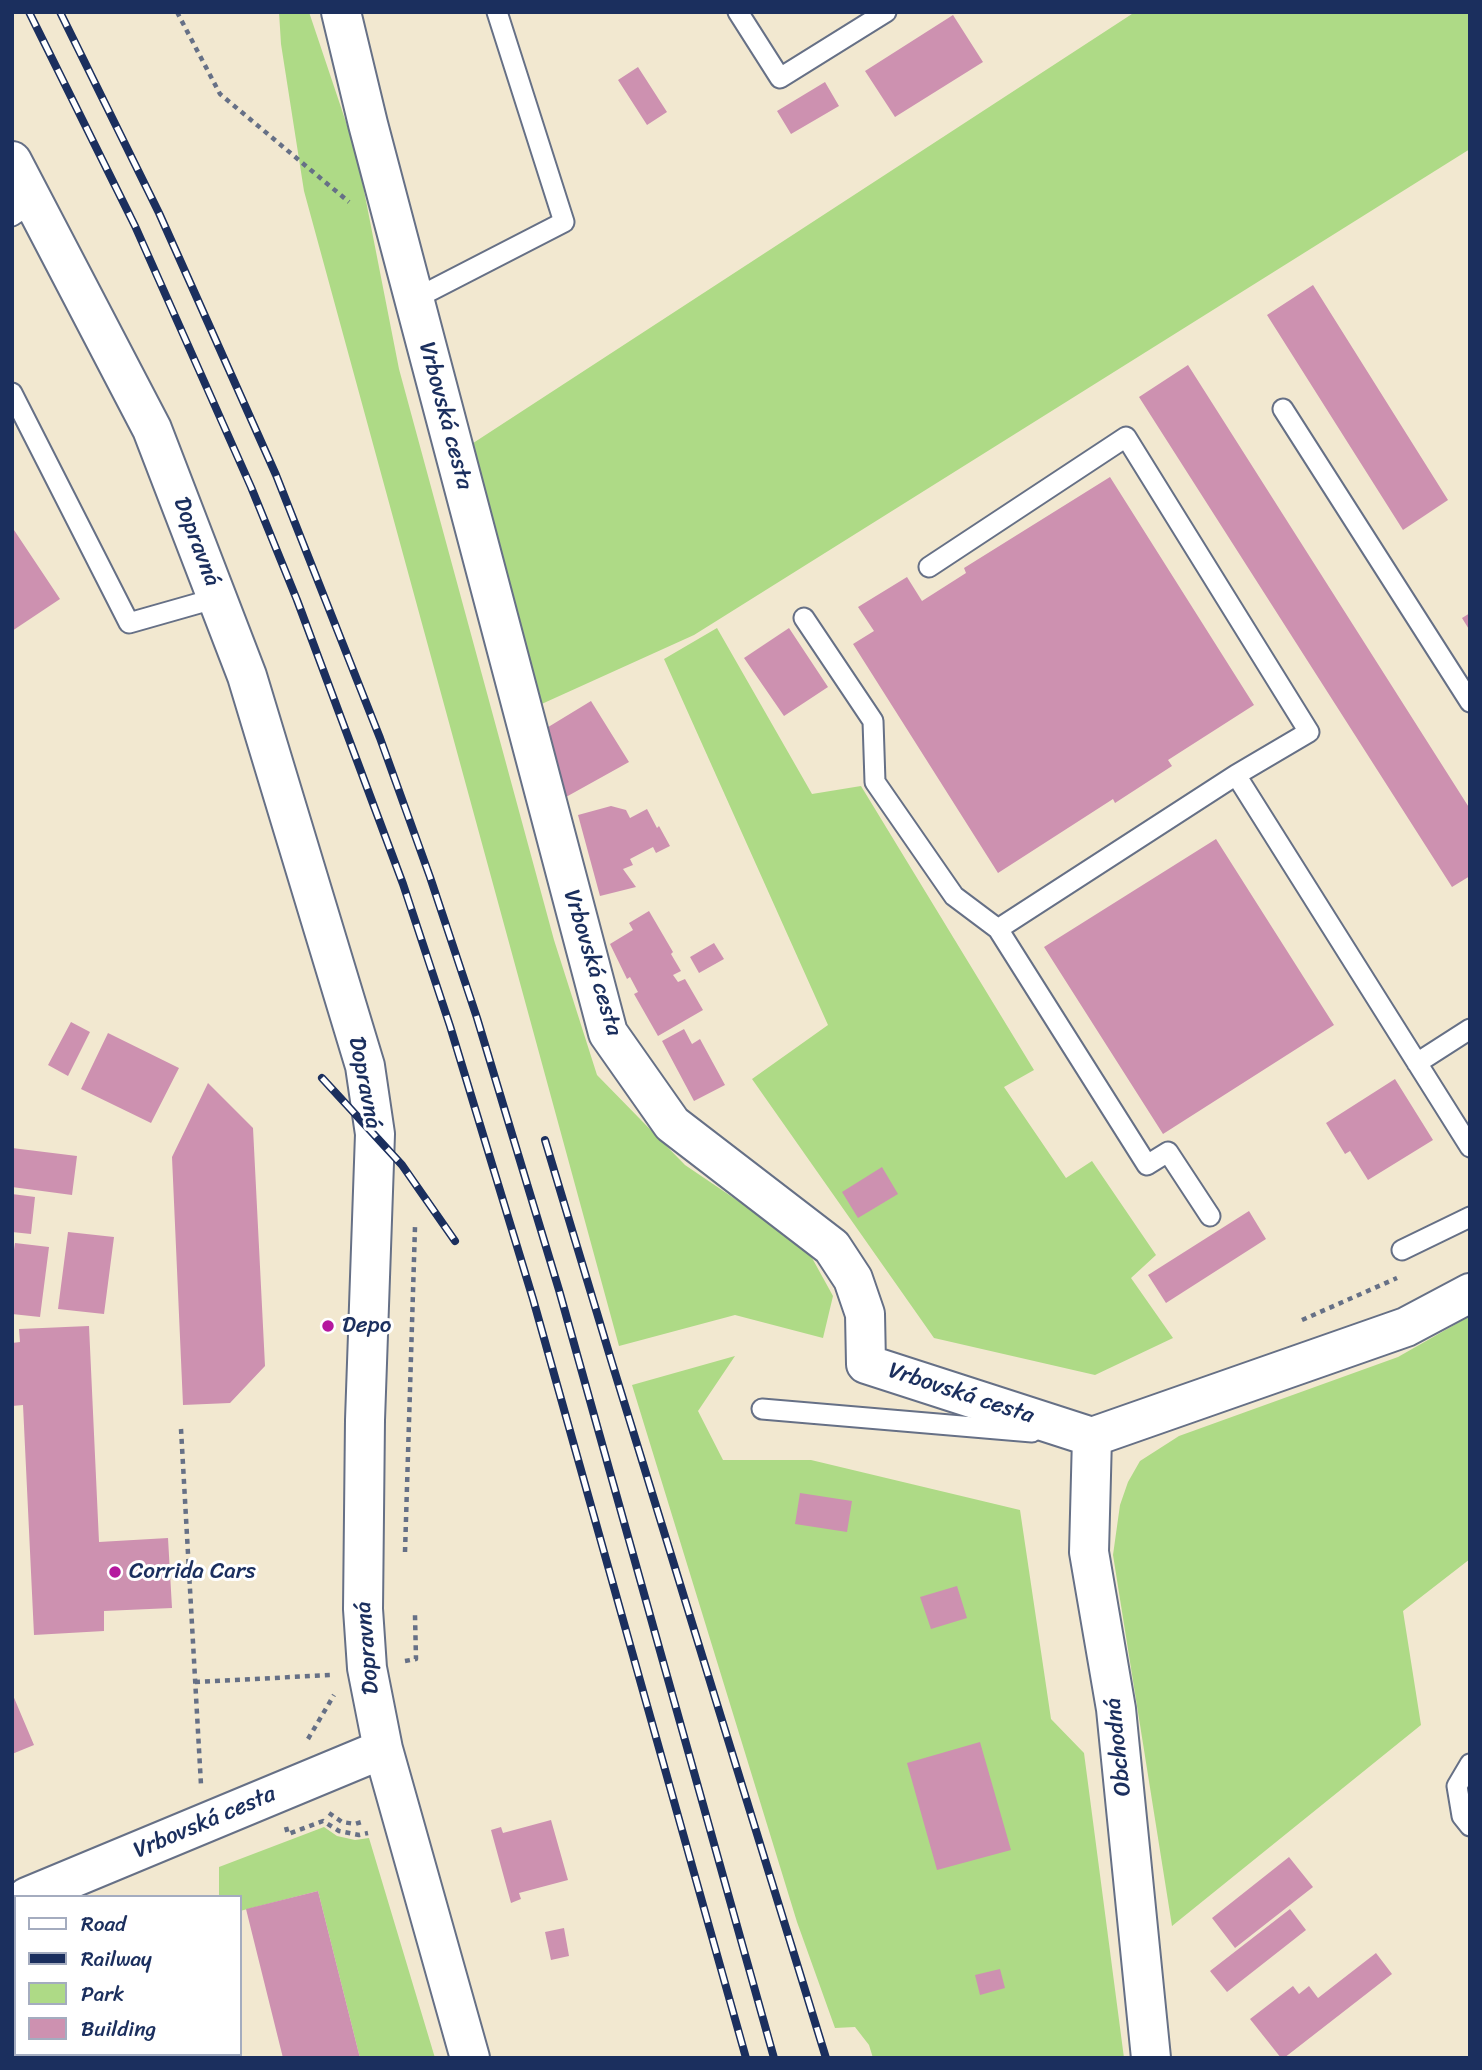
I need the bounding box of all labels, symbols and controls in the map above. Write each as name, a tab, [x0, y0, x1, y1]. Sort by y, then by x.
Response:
street label: Vrbovská cesta	[412, 339, 478, 493]
street label: Dopravná	[166, 494, 226, 590]
street label: Vrbovská cesta	[557, 887, 627, 1039]
street label: Dopravná	[342, 1035, 386, 1131]
place label: Depo	[342, 1312, 391, 1340]
marker: Depo	[320, 1318, 336, 1334]
street label: Vrbovská cesta	[885, 1357, 1037, 1431]
place label: Corrida Cars	[129, 1558, 256, 1586]
marker: Corrida Cars	[107, 1564, 123, 1580]
street label: Dopravná	[350, 1600, 386, 1696]
street label: Obchodná	[1100, 1696, 1138, 1798]
street label: Vrbovská cesta	[130, 1781, 280, 1865]
legend	[14, 1895, 242, 2056]
text: Road	[81, 1905, 126, 1943]
text: Railway	[81, 1940, 152, 1978]
text: Park	[81, 1975, 124, 2013]
text: Building	[81, 2010, 156, 2048]

